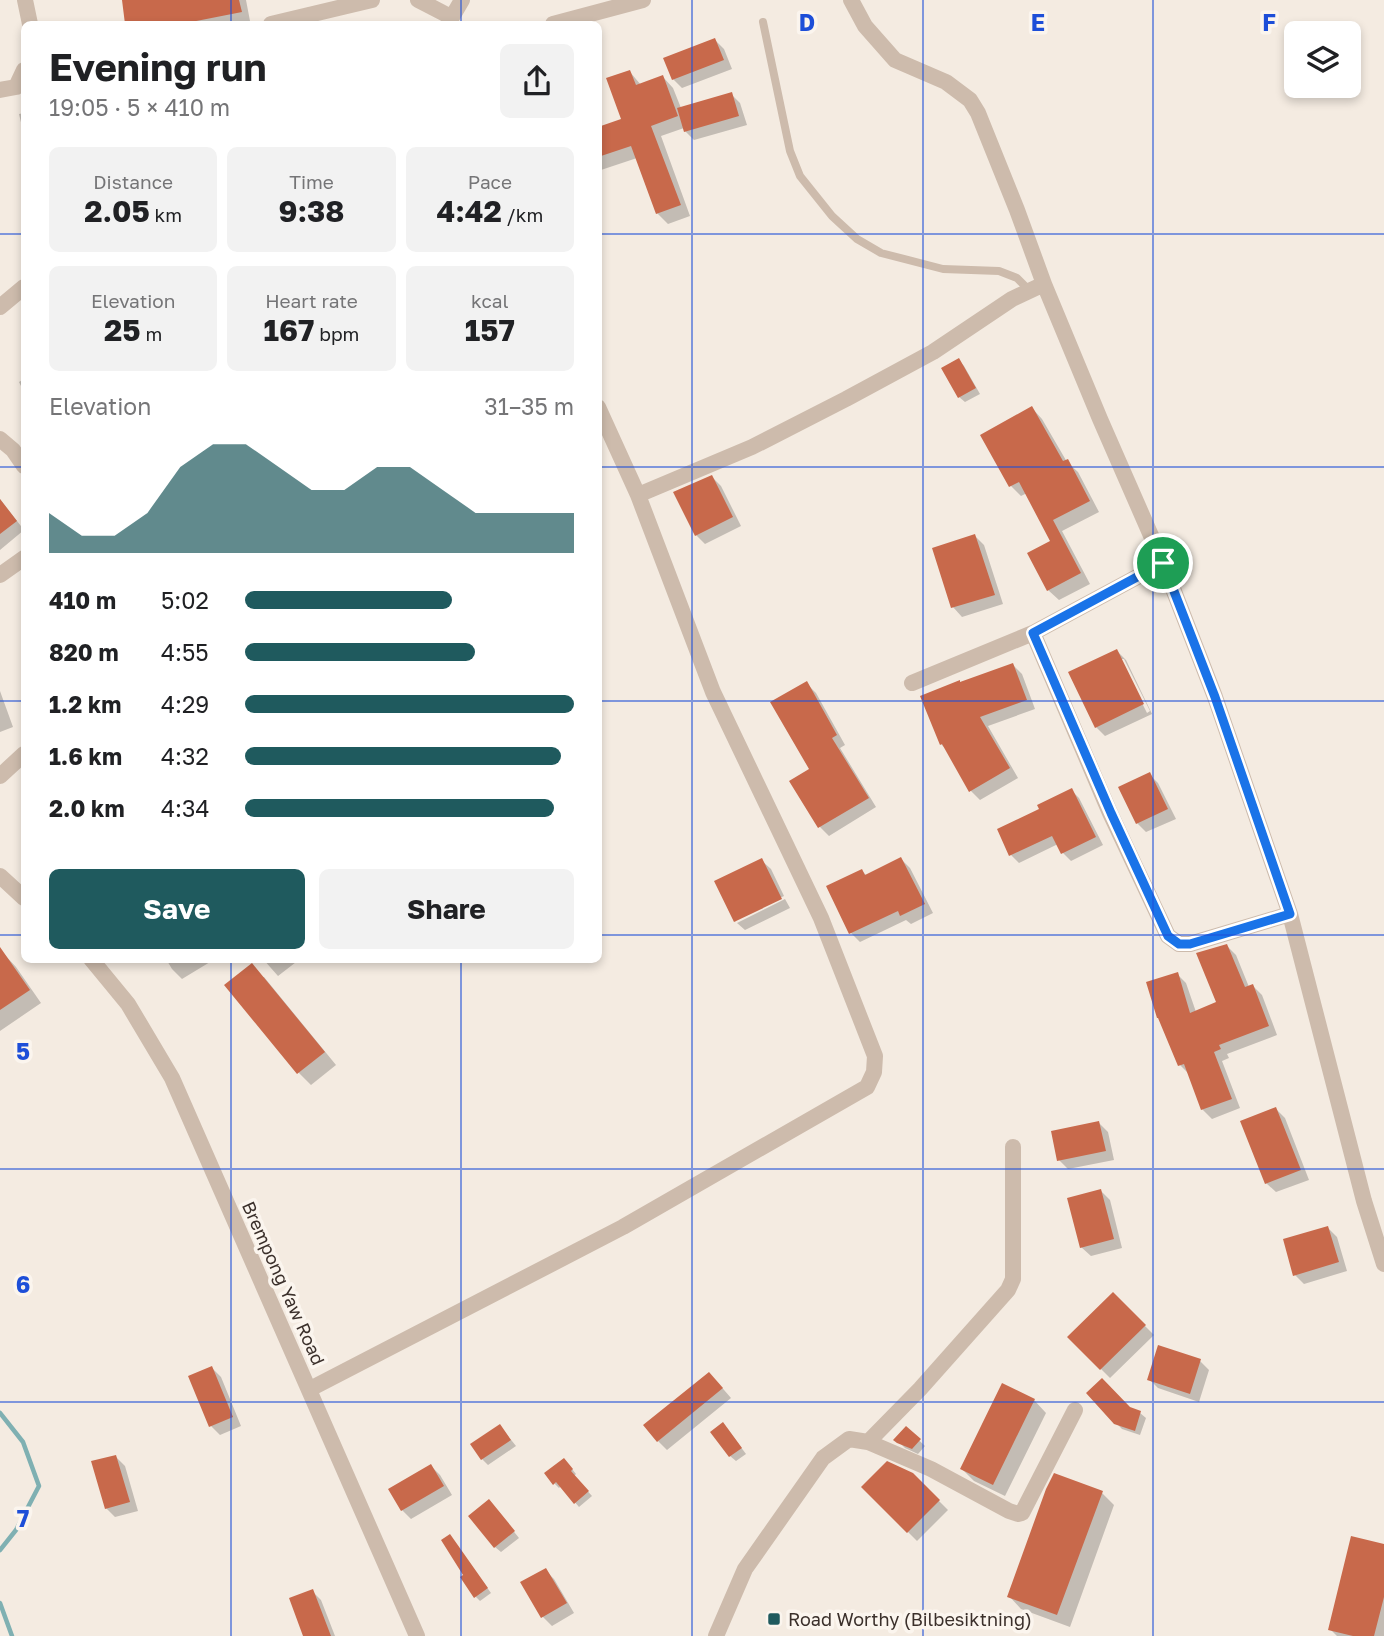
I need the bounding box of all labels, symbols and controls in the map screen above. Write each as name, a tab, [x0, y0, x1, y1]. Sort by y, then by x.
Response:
text: D	[799, 8, 815, 36]
text: E	[1031, 8, 1045, 36]
text: F	[1262, 8, 1276, 36]
map controls	[1284, 21, 1361, 98]
button: layers	[1284, 21, 1361, 98]
text: Evening run	[49, 44, 267, 89]
button: share	[500, 44, 574, 118]
text: 19:05 · 5 × 410 m	[49, 93, 230, 121]
text: Distance	[93, 170, 173, 193]
text: Time	[289, 170, 334, 193]
text: Pace	[468, 170, 512, 193]
text: 2.05	[84, 193, 150, 229]
text: 9:38	[278, 193, 345, 229]
text: 4:42	[436, 193, 502, 229]
text: km	[150, 203, 182, 226]
text: /km	[502, 203, 543, 226]
text: Elevation	[91, 289, 175, 312]
text: Heart rate	[265, 289, 358, 312]
text: kcal	[471, 289, 509, 312]
text: 25	[104, 312, 141, 348]
text: 167	[264, 312, 314, 348]
text: 157	[465, 312, 515, 348]
text: m	[141, 322, 162, 345]
text: bpm	[314, 322, 359, 345]
text: Elevation	[49, 392, 151, 420]
text: 31–35 m	[484, 392, 574, 420]
pin	[1133, 533, 1193, 593]
icon: arrive	[1144, 544, 1182, 582]
text: 410 m	[49, 586, 116, 614]
text: 5:02	[161, 586, 209, 614]
text: 820 m	[49, 638, 119, 666]
text: 4:55	[161, 638, 209, 666]
text: 1.2 km	[49, 690, 121, 718]
text: 4:29	[161, 690, 209, 718]
text: 1.6 km	[49, 742, 122, 770]
text: 4:32	[161, 742, 209, 770]
text: 2.0 km	[49, 794, 125, 822]
text: 4:34	[161, 794, 209, 822]
button: Save	[49, 869, 305, 949]
button: Share	[319, 869, 574, 949]
text: 5	[16, 1037, 30, 1065]
street label: Brempong Yaw Road	[238, 1198, 330, 1368]
text: 6	[16, 1270, 30, 1298]
text: 7	[17, 1504, 29, 1532]
place label: Road Worthy (Bilbesiktning)	[788, 1608, 1032, 1630]
marker: Road Worthy (Bilbesiktning)	[766, 1611, 782, 1627]

